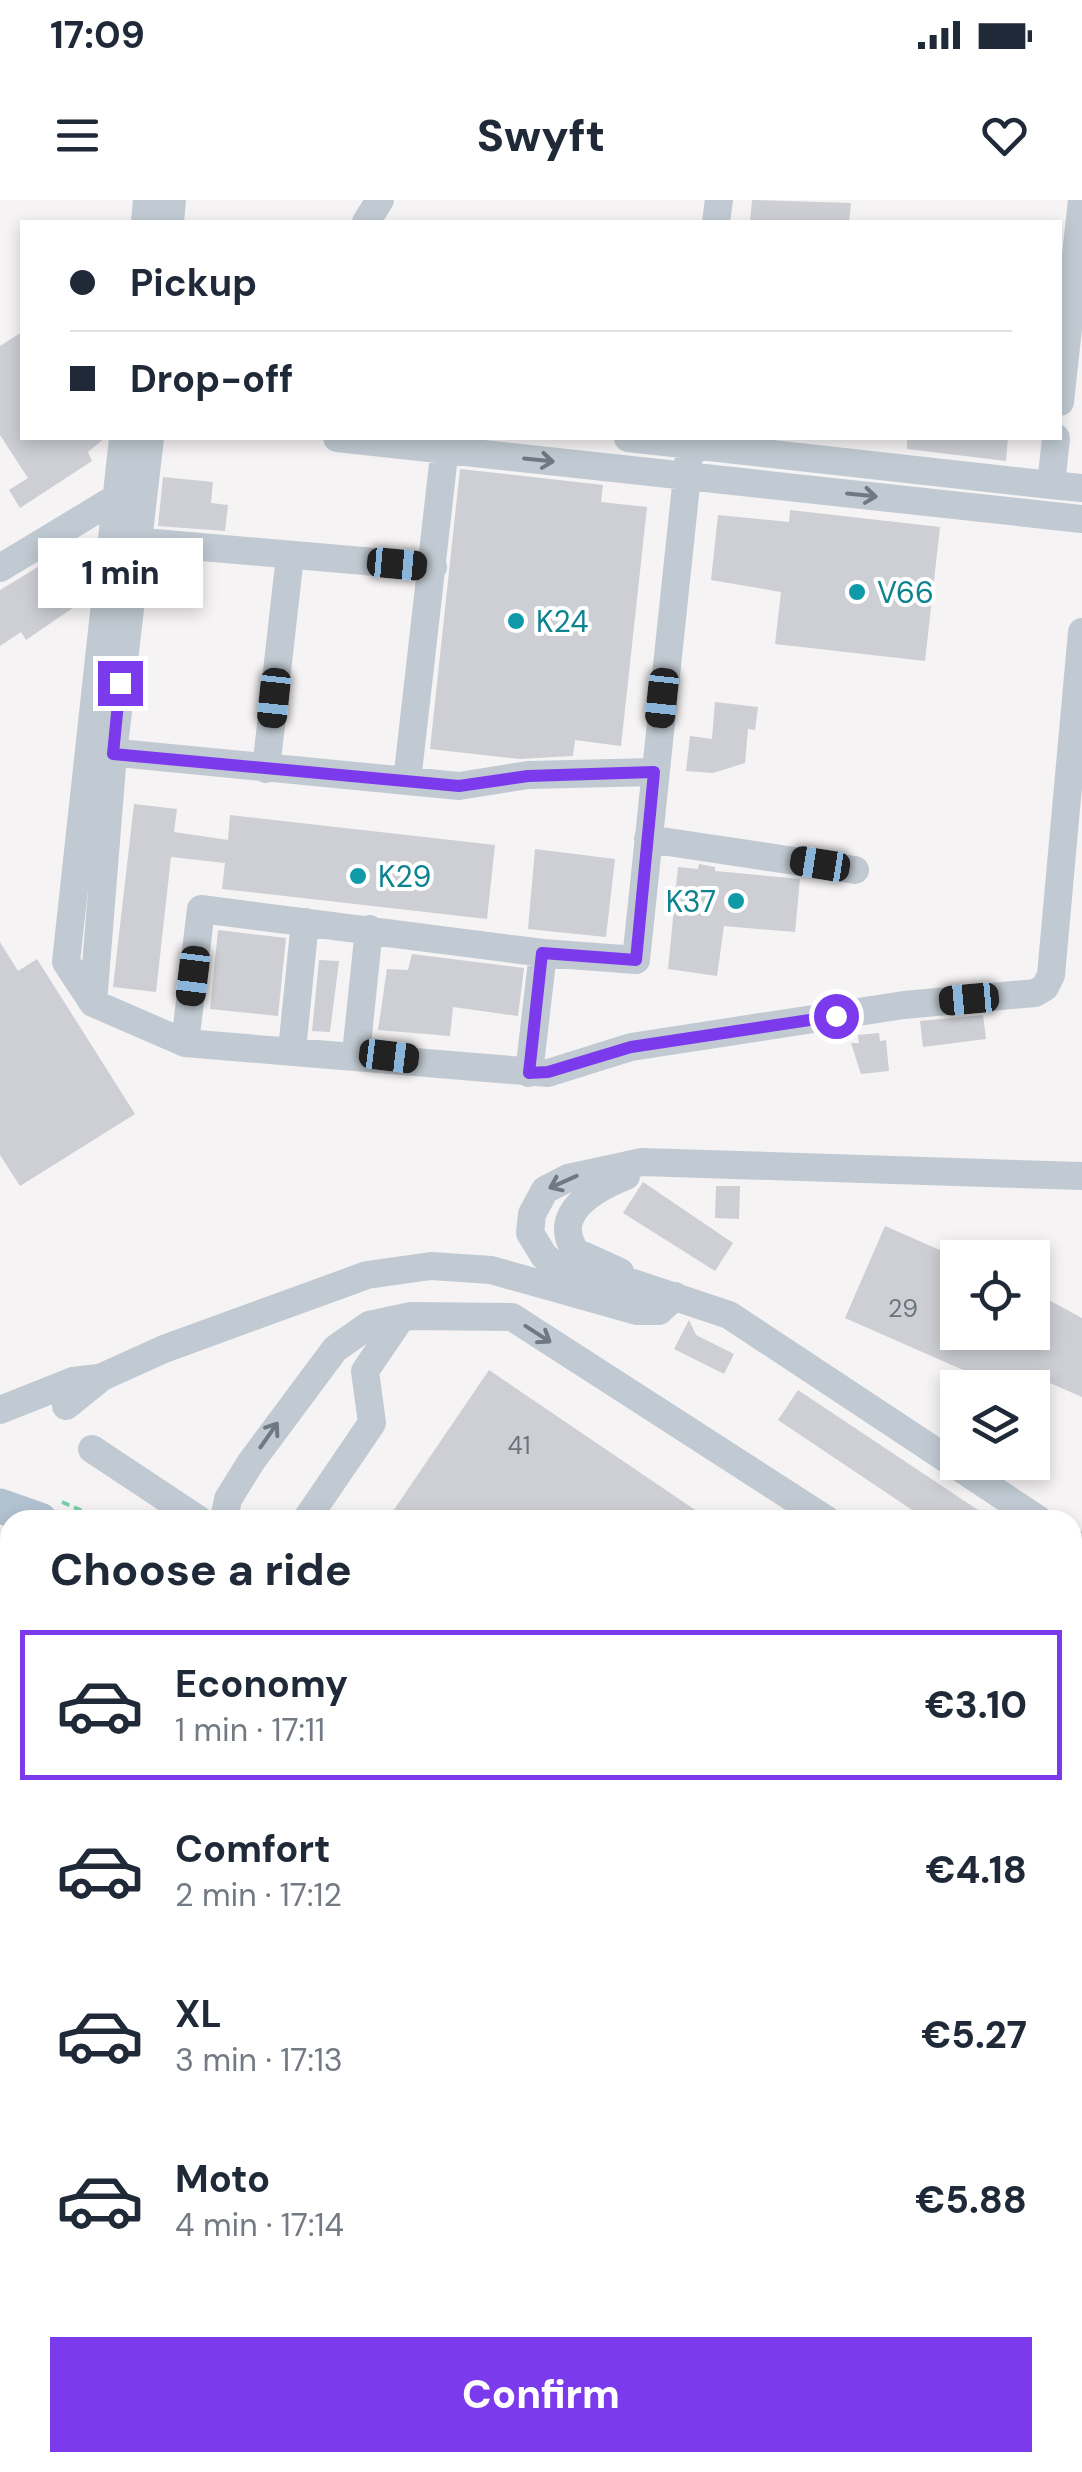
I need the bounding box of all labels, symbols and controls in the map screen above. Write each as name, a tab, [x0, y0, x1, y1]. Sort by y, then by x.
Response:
text: 17:09	[50, 10, 145, 60]
text: Swyft	[477, 106, 605, 165]
icon: menu	[50, 108, 105, 163]
icon: heart	[977, 108, 1032, 163]
text: Pickup	[130, 258, 257, 308]
text: Drop-off	[130, 354, 293, 404]
one-way arrow	[522, 451, 554, 470]
one-way arrow	[845, 486, 877, 505]
callout: 1 min	[38, 538, 202, 608]
car	[366, 546, 428, 582]
text: 1 min	[81, 552, 160, 594]
place label: V66	[877, 573, 934, 612]
marker: V66	[846, 581, 868, 603]
place label: K24	[536, 602, 589, 641]
marker: K24	[505, 610, 527, 632]
route end	[98, 661, 143, 706]
car	[256, 667, 292, 729]
car	[644, 667, 680, 729]
car	[788, 844, 852, 884]
place label: K29	[378, 857, 431, 896]
marker: K29	[347, 865, 369, 887]
place label: K37	[666, 882, 716, 921]
marker: K37	[725, 890, 747, 912]
car	[174, 944, 212, 1008]
car	[938, 981, 1000, 1017]
route start	[814, 994, 859, 1039]
car	[357, 1037, 421, 1075]
one-way arrow	[548, 1174, 579, 1192]
map controls	[940, 1240, 1050, 1480]
button: locate	[940, 1240, 1050, 1350]
house number: 29	[888, 1292, 918, 1325]
one-way arrow	[523, 1323, 551, 1344]
button: layers	[940, 1370, 1050, 1480]
one-way arrow	[258, 1422, 279, 1450]
house number: 41	[508, 1429, 530, 1462]
text: Choose a ride	[50, 1540, 352, 1599]
text: Economy	[175, 1659, 348, 1709]
icon: car	[55, 1660, 145, 1750]
text: €3.10	[925, 1680, 1027, 1730]
text: 1 min · 17:11	[175, 1709, 325, 1751]
text: Comfort	[175, 1824, 331, 1874]
icon: car	[55, 1825, 145, 1915]
text: €4.18	[925, 1845, 1027, 1895]
text: 2 min · 17:12	[175, 1874, 342, 1916]
text: XL	[175, 1989, 222, 2039]
icon: car	[55, 1990, 145, 2080]
text: €5.27	[921, 2010, 1027, 2060]
text: 3 min · 17:13	[175, 2039, 343, 2081]
text: Moto	[175, 2154, 270, 2204]
icon: car	[55, 2155, 145, 2245]
text: €5.88	[915, 2175, 1027, 2225]
text: 4 min · 17:14	[175, 2204, 344, 2246]
button: Confirm	[50, 2337, 1032, 2452]

